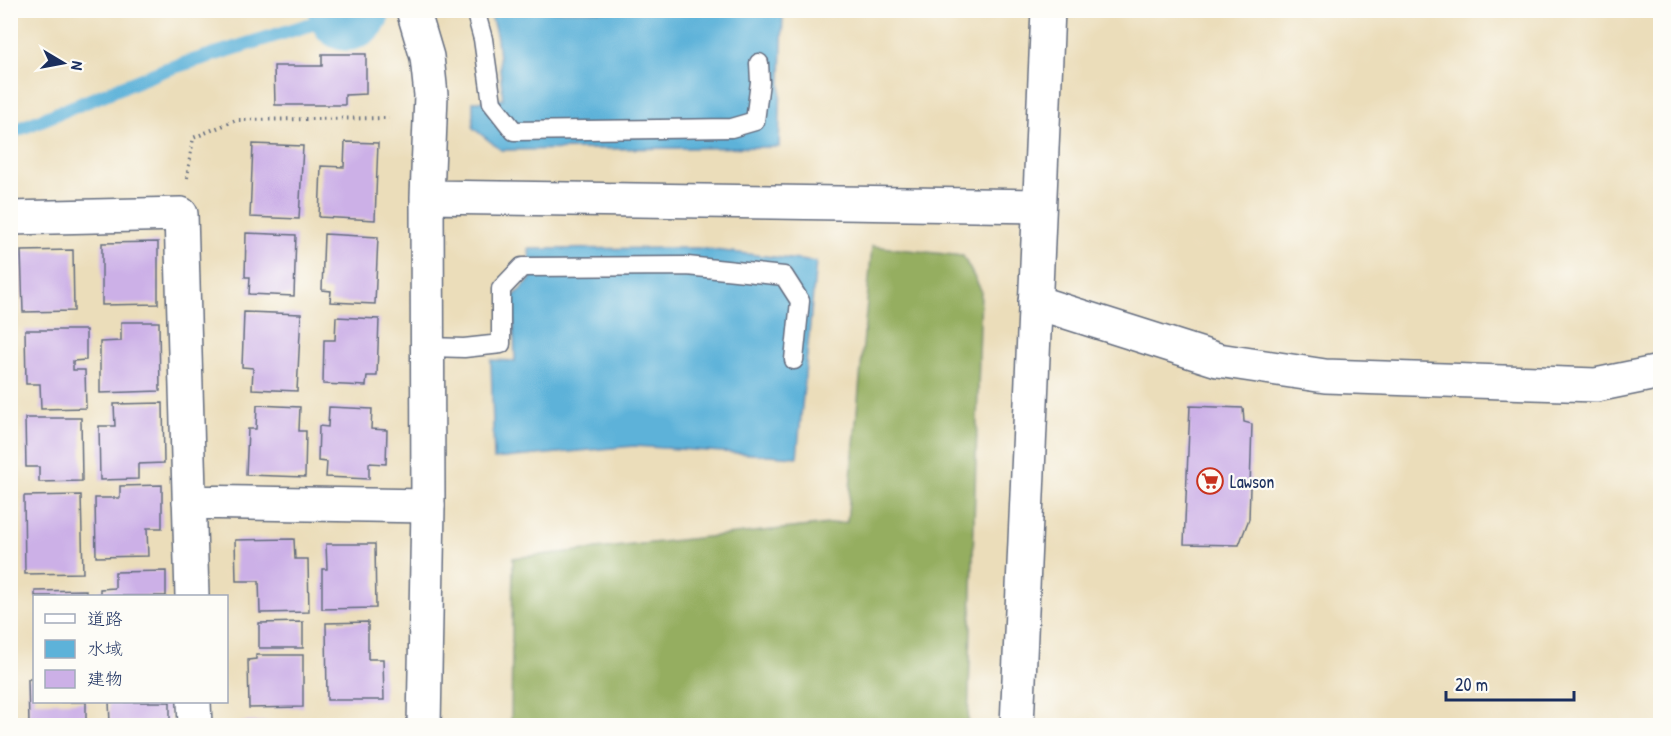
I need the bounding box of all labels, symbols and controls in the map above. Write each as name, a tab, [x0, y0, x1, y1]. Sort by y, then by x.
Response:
north arrow	[33, 33, 93, 93]
text: N	[66, 60, 89, 72]
supermarket icon: Lawson	[1195, 466, 1225, 496]
place label: Lawson	[1230, 469, 1274, 494]
legend	[33, 595, 228, 703]
text: 道路	[87, 606, 123, 631]
text: 水域	[87, 636, 123, 661]
scale bar	[1446, 664, 1574, 702]
text: 建物	[87, 666, 123, 691]
text: 20 m	[1455, 672, 1488, 697]

